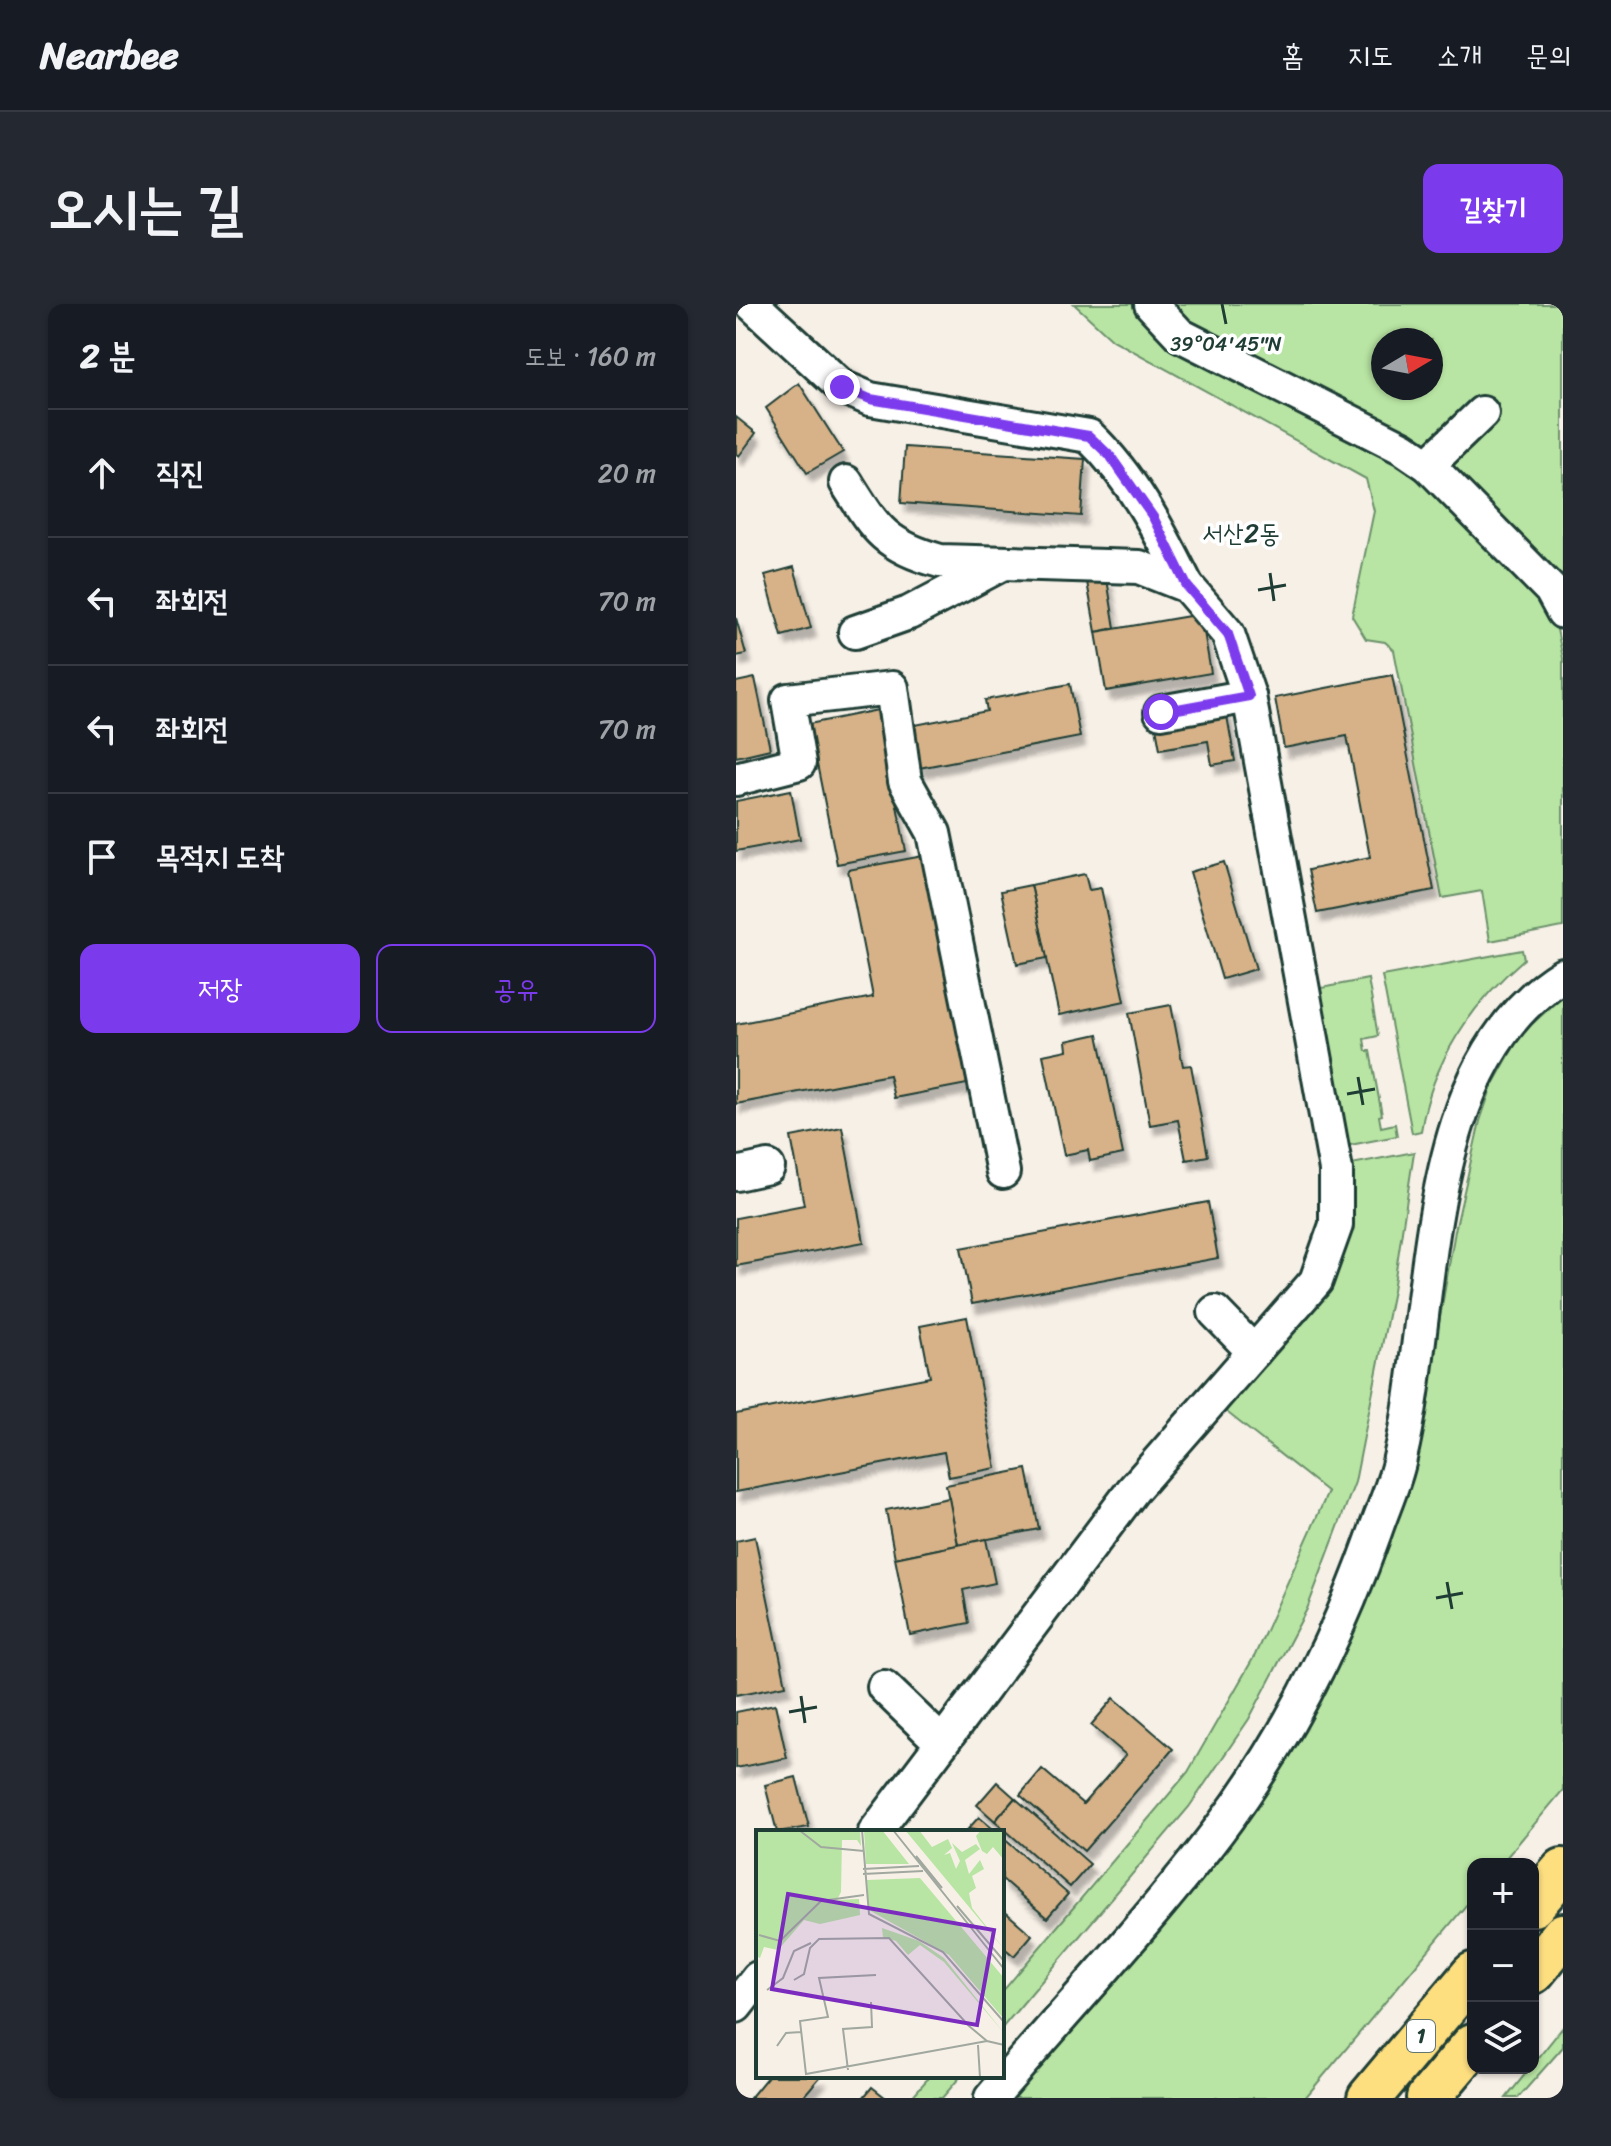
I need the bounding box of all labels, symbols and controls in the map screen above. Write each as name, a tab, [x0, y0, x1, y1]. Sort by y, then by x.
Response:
text: Nearbee	[40, 22, 179, 89]
text: 홈	[1281, 31, 1304, 80]
text: 지도	[1348, 31, 1393, 80]
text: 소개	[1437, 31, 1482, 80]
text: 문의	[1526, 31, 1571, 80]
text: 오시는 길	[48, 159, 243, 258]
button: 길찾기	[1423, 164, 1563, 253]
text: 2 분	[80, 326, 136, 386]
text: 39°04'45"N	[1170, 327, 1282, 362]
north arrow	[1371, 328, 1443, 400]
text: 도보 · 160 m	[525, 333, 656, 379]
route end	[824, 369, 860, 405]
text: 직진	[156, 446, 204, 500]
text: 20 m	[598, 450, 656, 496]
icon: ahead	[80, 451, 124, 495]
district label: 서산2동	[1202, 510, 1280, 556]
text: 좌회전	[156, 574, 228, 628]
text: 70 m	[598, 578, 656, 624]
icon: left	[80, 579, 124, 623]
route start	[1143, 694, 1179, 730]
text: 좌회전	[156, 702, 228, 756]
text: 70 m	[598, 706, 656, 752]
icon: left	[80, 707, 124, 751]
text: 목적지 도착	[156, 830, 285, 884]
icon: arrive	[80, 835, 124, 879]
button: 저장	[80, 944, 360, 1033]
button: 공유	[376, 944, 656, 1033]
inset map	[756, 1830, 1004, 2078]
map controls	[1467, 1858, 1539, 2074]
button: +	[1467, 1858, 1539, 1930]
button: −	[1467, 1930, 1539, 2002]
button: layers	[1467, 2002, 1539, 2074]
road number: 1	[1407, 2020, 1435, 2052]

